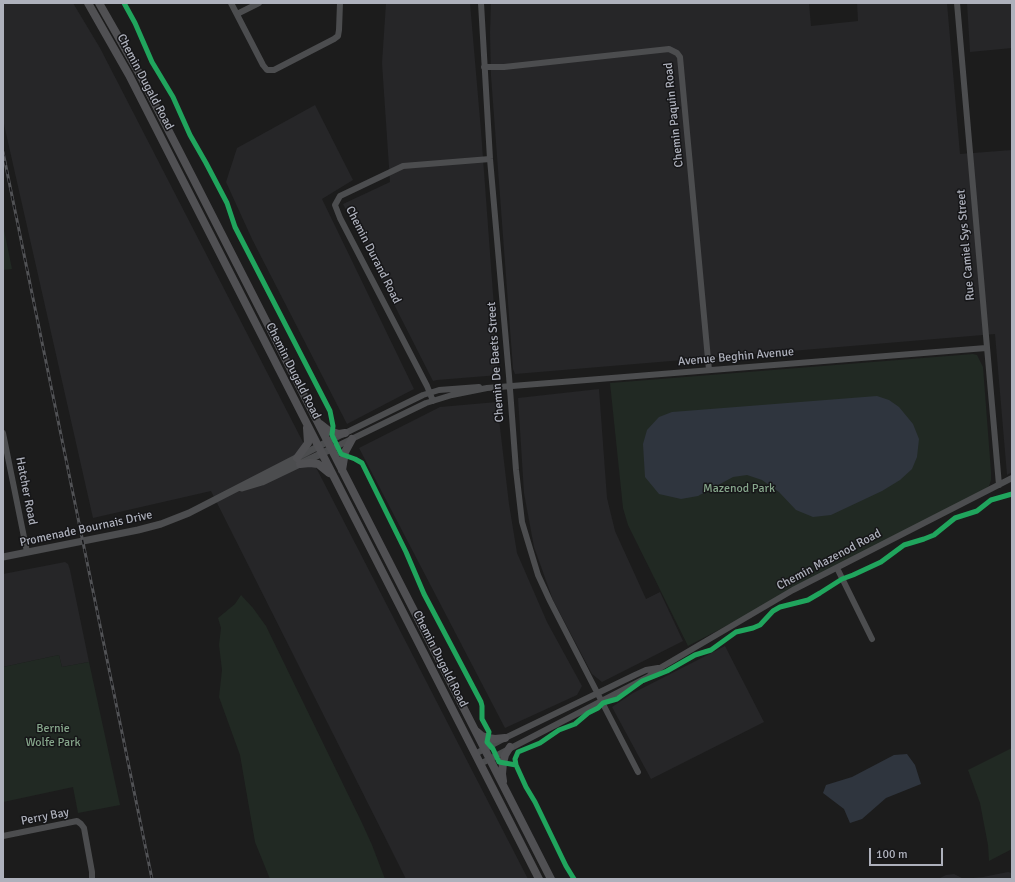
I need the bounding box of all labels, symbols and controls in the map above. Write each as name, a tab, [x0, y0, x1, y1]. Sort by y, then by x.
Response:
street label: Chemin Dugald Road	[114, 32, 176, 132]
street label: Chemin Paquin Road	[661, 62, 687, 168]
street label: Rue Camiel Sys Street	[954, 189, 978, 301]
street label: Chemin Durand Road	[342, 204, 404, 306]
street label: Chemin De Baets Street	[485, 301, 507, 423]
street label: Chemin Dugald Road	[262, 320, 324, 422]
street label: Avenue Beghin Avenue	[677, 345, 795, 369]
street label: Hatcher Road	[12, 456, 40, 526]
park label: Mazenod Park	[703, 482, 775, 496]
street label: Promenade Bournais Drive	[18, 508, 154, 550]
street label: Chemin Mazenod Road	[774, 526, 884, 594]
street label: Chemin Dugald Road	[409, 608, 471, 710]
park label: Bernie Wolfe Park	[25, 722, 81, 750]
street label: Perry Bay	[20, 805, 70, 829]
scale bar	[871, 840, 945, 866]
text: 100 m	[876, 847, 908, 862]

